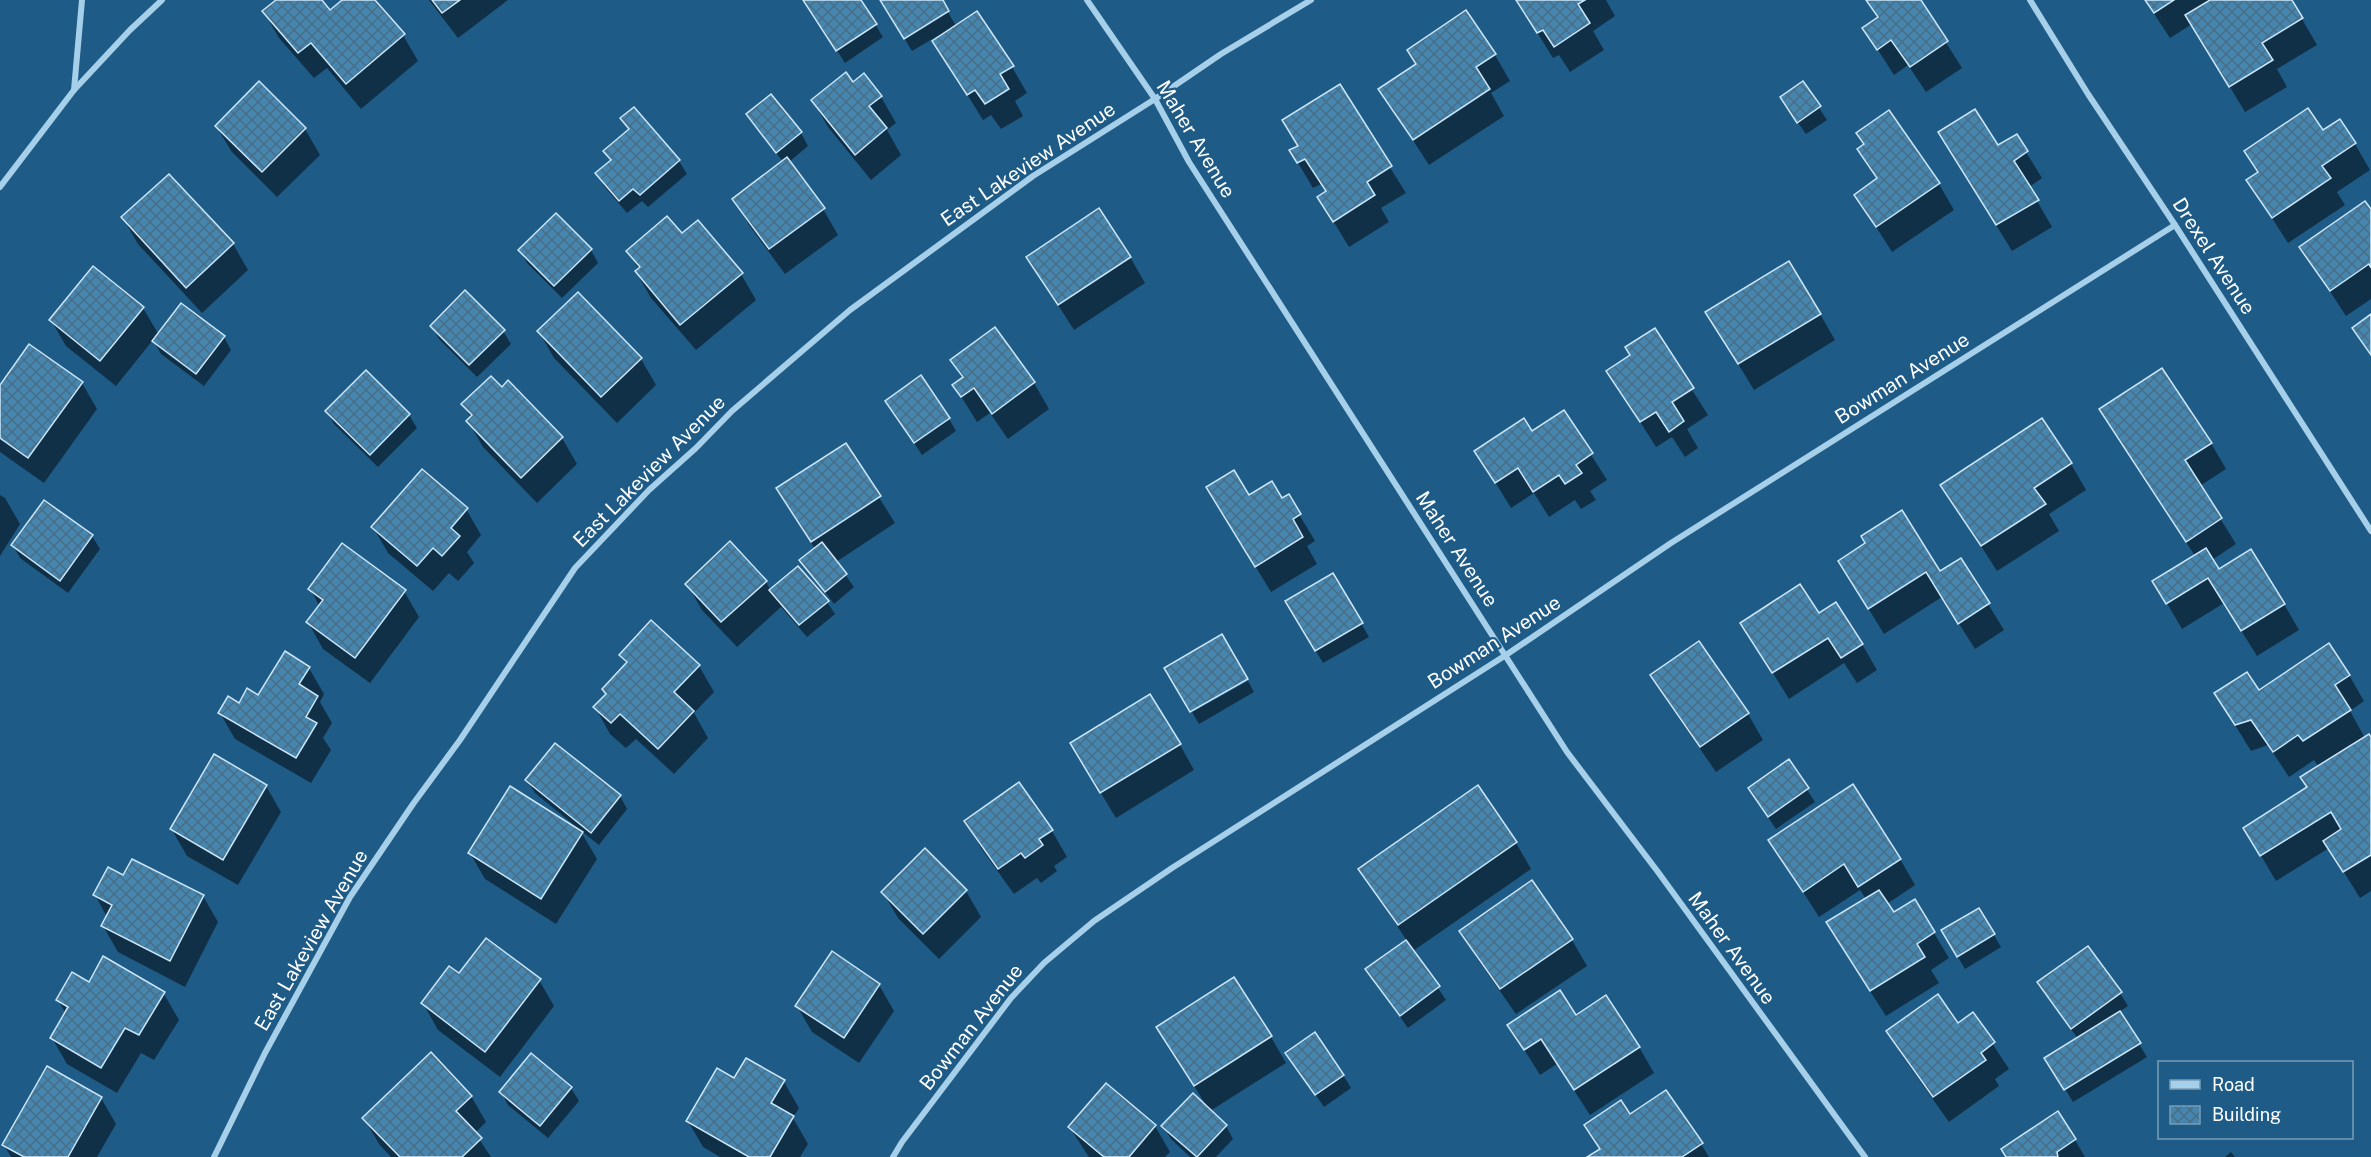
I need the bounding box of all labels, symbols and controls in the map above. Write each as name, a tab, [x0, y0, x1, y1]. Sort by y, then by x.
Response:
street label: Maher Avenue	[1151, 76, 1241, 202]
street label: East Lakeview Avenue	[936, 97, 1120, 231]
street label: Drexel Avenue	[2167, 193, 2261, 319]
street label: Bowman Avenue	[1830, 327, 1974, 429]
street label: East Lakeview Avenue	[568, 390, 730, 552]
street label: Maher Avenue	[1411, 487, 1503, 611]
street label: Bowman Avenue	[1423, 590, 1565, 694]
street label: East Lakeview Avenue	[249, 845, 373, 1035]
street label: Maher Avenue	[1683, 887, 1781, 1009]
street label: Bowman Avenue	[914, 959, 1028, 1095]
legend	[2158, 1061, 2353, 1139]
text: Road	[2212, 1074, 2255, 1095]
text: Building	[2212, 1104, 2281, 1125]

